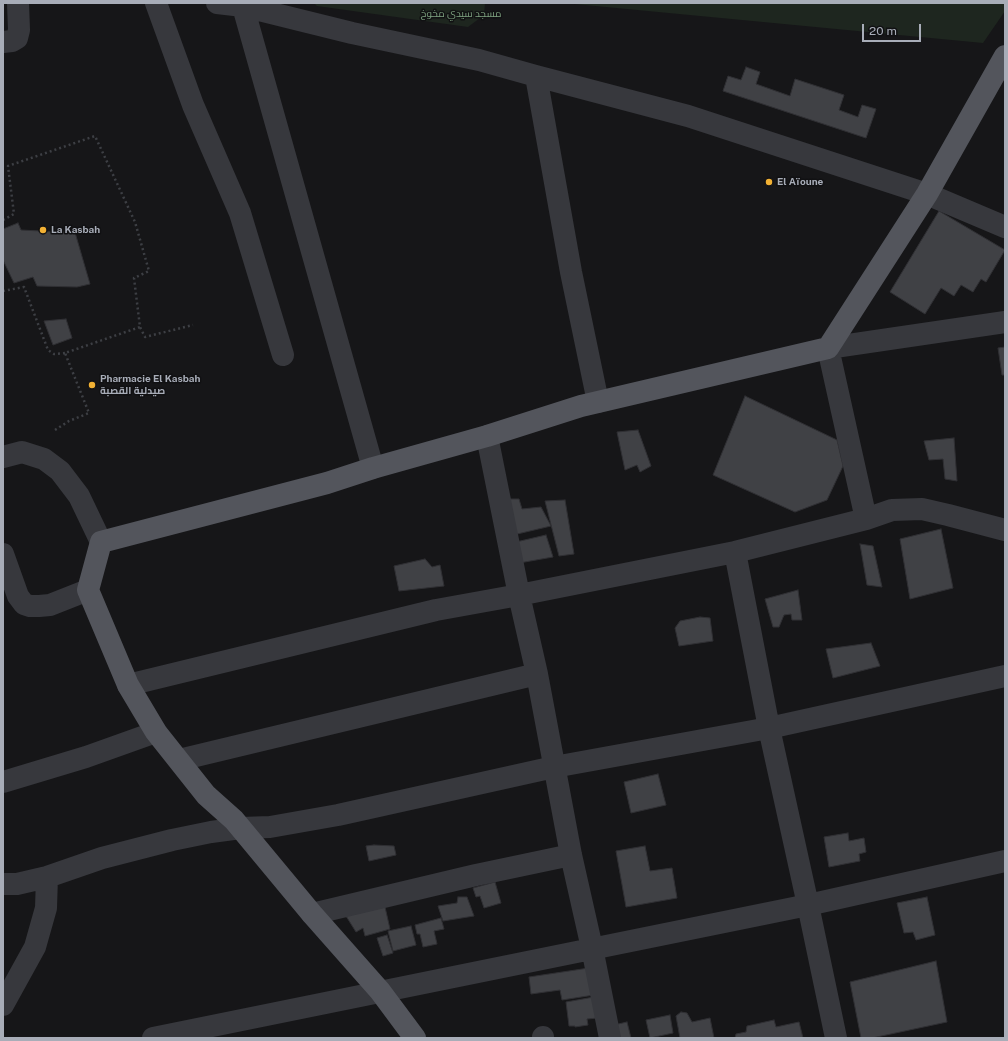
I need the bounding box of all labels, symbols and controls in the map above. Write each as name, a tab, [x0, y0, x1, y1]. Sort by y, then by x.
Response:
park label: مسجد سيدي مخوخ	[421, 8, 501, 20]
scale bar	[864, 16, 923, 42]
text: 20 m	[869, 24, 897, 38]
place label: El Aïoune	[777, 176, 823, 188]
marker: El Aïoune	[764, 177, 774, 187]
place label: La Kasbah	[51, 224, 100, 236]
marker: La Kasbah	[38, 225, 48, 235]
place label: Pharmacie El Kasbah صيدلية القصبة	[100, 373, 200, 396]
marker: Pharmacie El Kasbah صيدلية القصبة	[87, 380, 97, 390]

